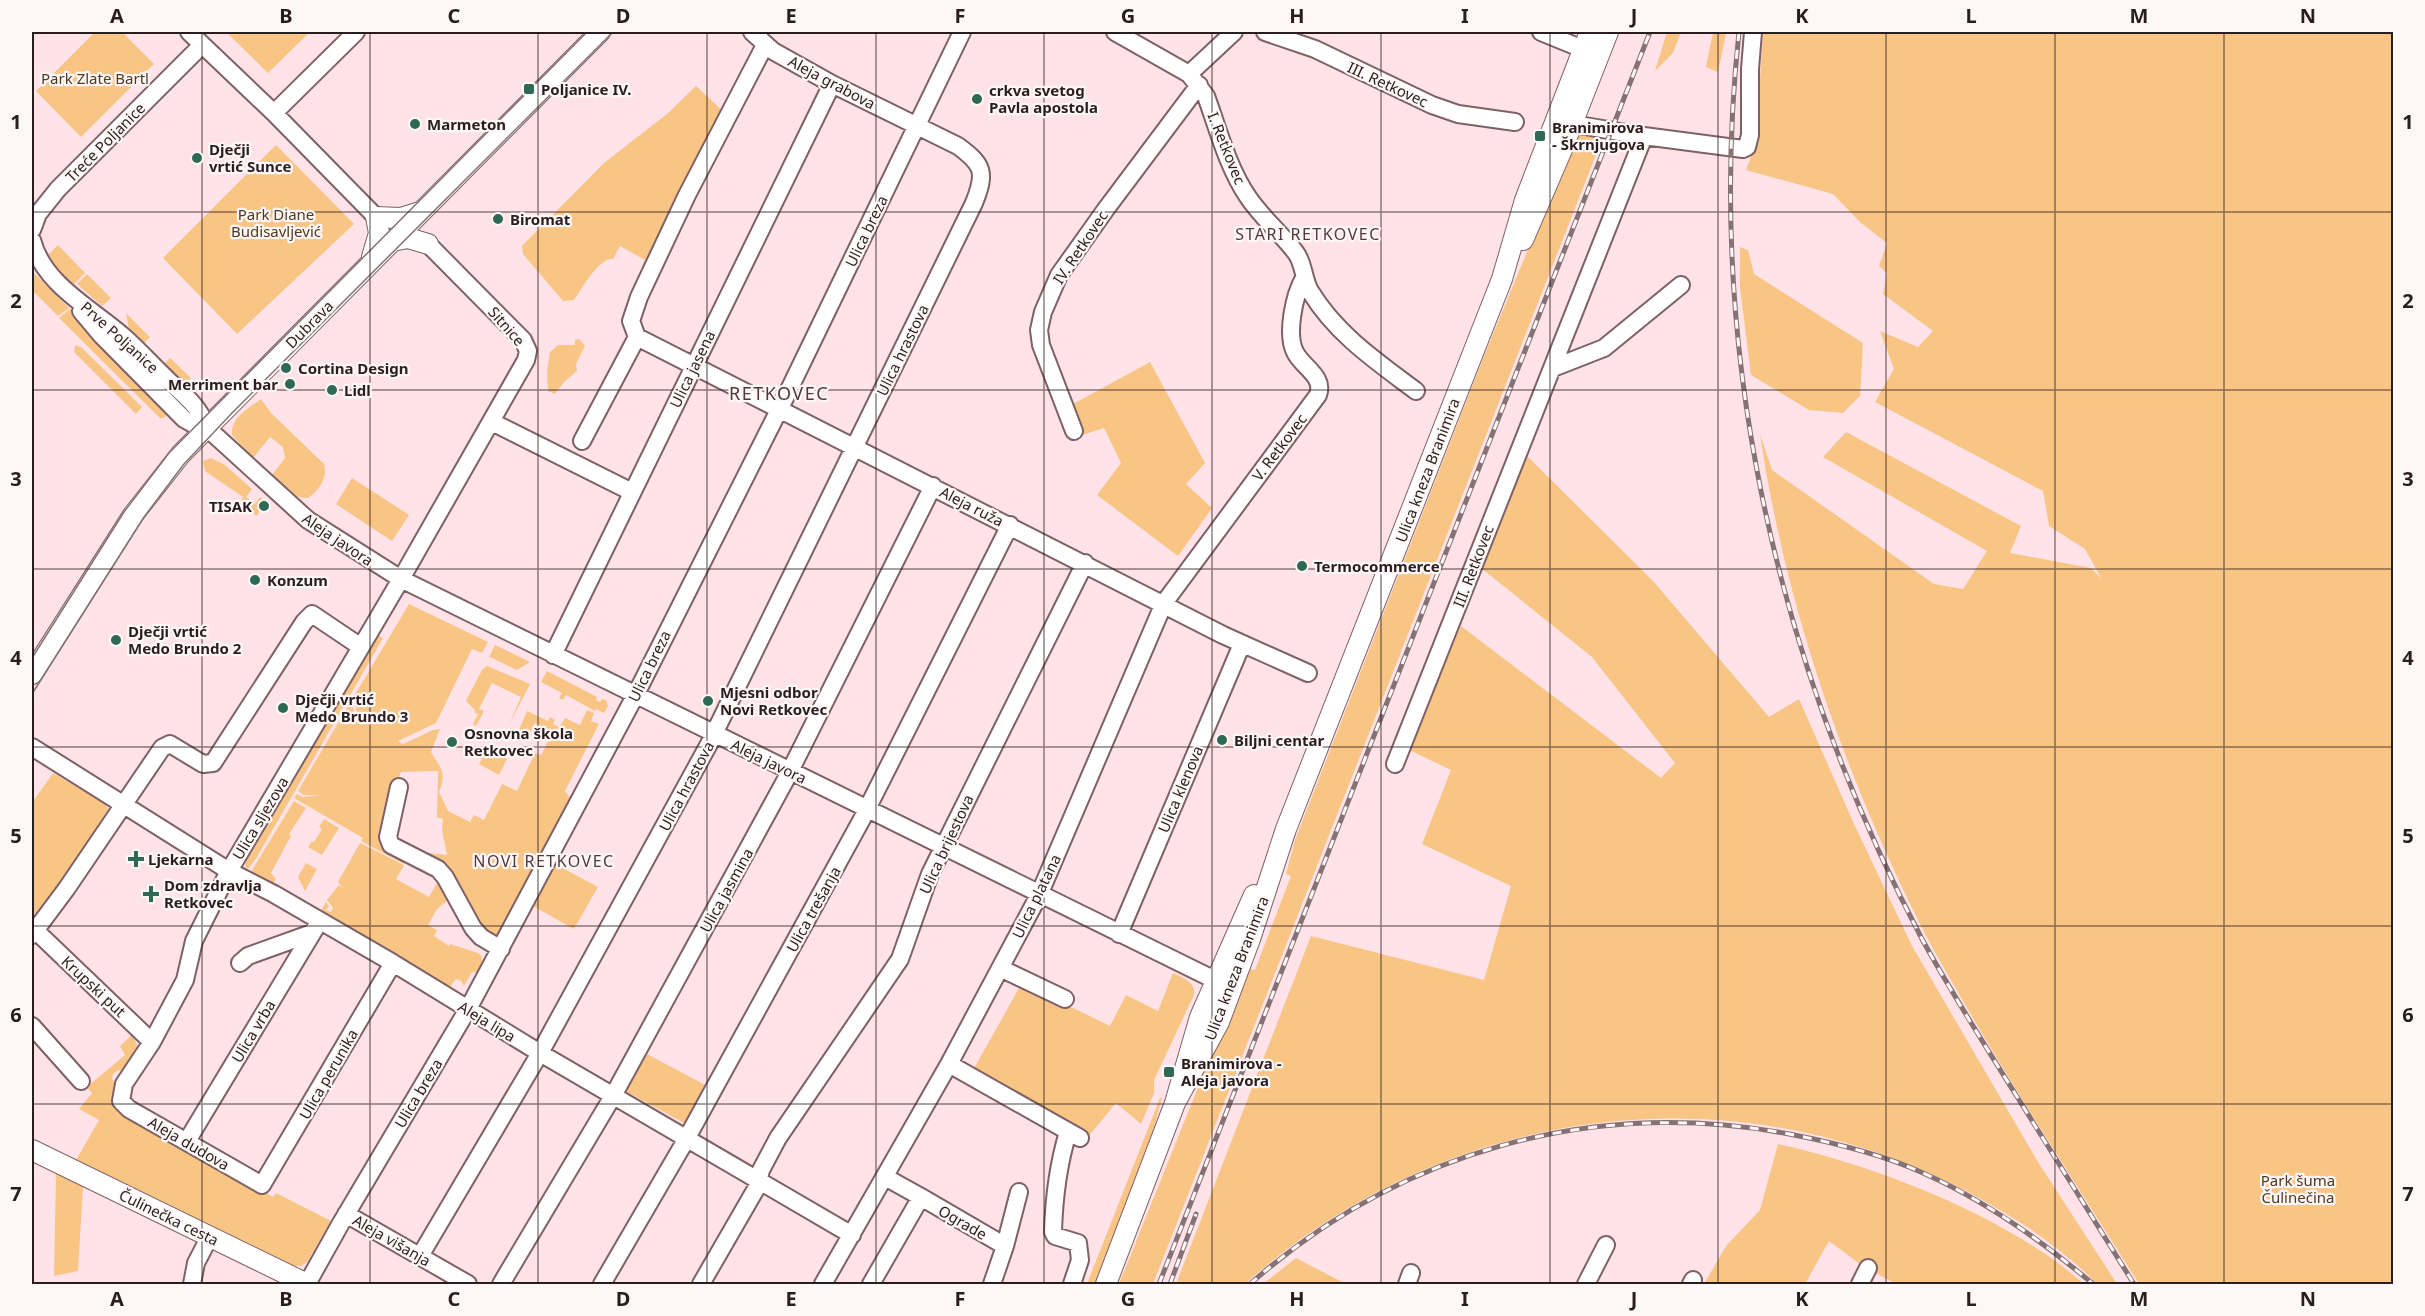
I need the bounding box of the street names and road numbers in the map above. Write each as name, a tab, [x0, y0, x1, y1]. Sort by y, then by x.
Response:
street label: Aleja grabova	[785, 51, 879, 113]
street label: III. Retkovec	[1345, 57, 1431, 111]
street label: Treće Poljanice	[61, 98, 149, 186]
street label: I. Retkovec	[1203, 109, 1251, 187]
street label: Ulica breza	[840, 192, 892, 270]
street label: IV. Retkovec	[1048, 206, 1112, 288]
street label: Dubrava	[281, 296, 337, 352]
street label: Prve Poljanice	[77, 297, 163, 377]
street label: Ulica hrastova	[871, 301, 933, 399]
street label: Sitnice	[484, 302, 530, 350]
street label: Ulica jasena	[665, 327, 719, 411]
street label: Ulica kneza Branimira	[1390, 395, 1464, 545]
street label: V. Retkovec	[1247, 409, 1311, 485]
street label: Aleja ruža	[937, 481, 1007, 531]
street label: Aleja javora	[299, 508, 377, 570]
street label: III. Retkovec	[1448, 522, 1498, 610]
street label: Ulica breza	[623, 627, 675, 705]
street label: Aleja javora	[728, 734, 810, 788]
street label: Ulica hrastova	[654, 738, 718, 834]
street label: Ulica klenova	[1153, 742, 1207, 836]
street label: Ulica sljezova	[227, 773, 293, 863]
street label: Ulica brijestova	[914, 791, 978, 897]
street label: Ulica jasmina	[695, 844, 757, 936]
street label: Ulica platana	[1007, 851, 1065, 941]
street label: Ulica trešanja	[781, 863, 845, 955]
street label: Ulica kneza Branimira	[1199, 893, 1273, 1043]
street label: Krupski put	[58, 951, 131, 1021]
street label: Ulica vrba	[226, 996, 280, 1066]
street label: Aleja lipa	[455, 996, 519, 1046]
street label: Ulica perunika	[294, 1025, 362, 1123]
street label: Ulica breza	[390, 1055, 446, 1131]
street label: Aleja dudova	[145, 1112, 233, 1174]
street label: Čulinečka cesta	[116, 1184, 222, 1250]
street label: Ograde	[935, 1200, 991, 1244]
street label: Aleja višanja	[349, 1210, 435, 1270]

